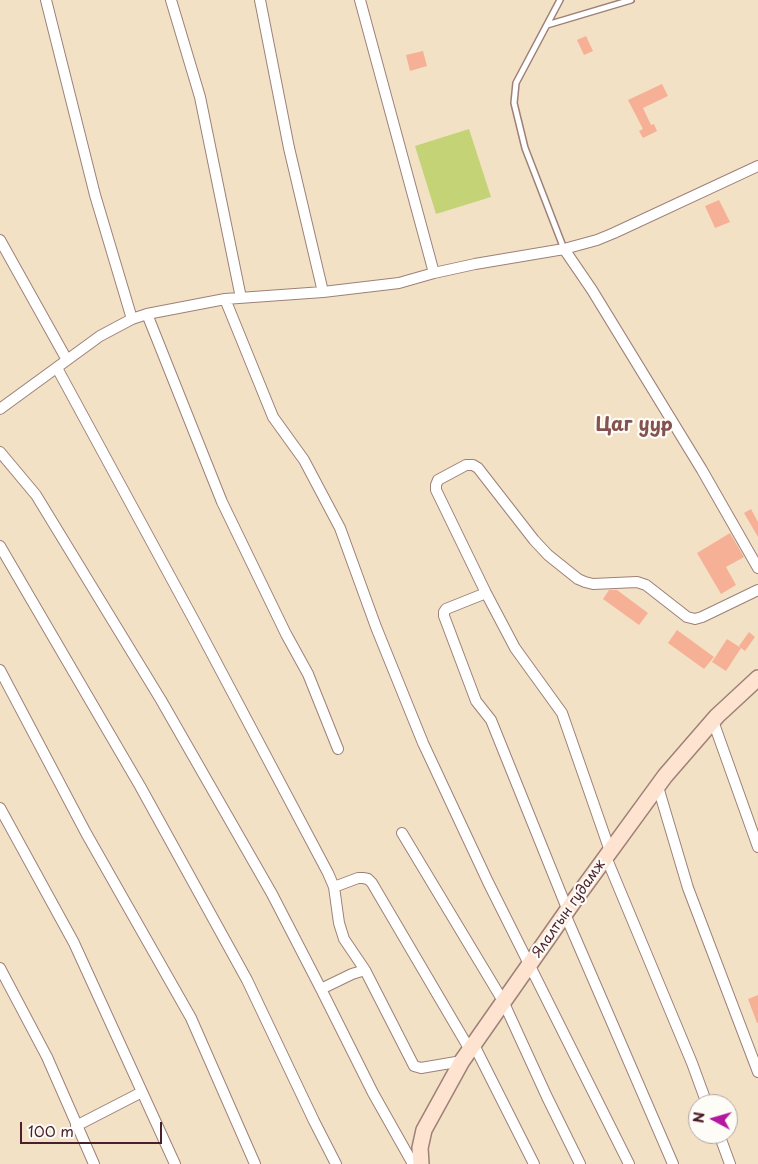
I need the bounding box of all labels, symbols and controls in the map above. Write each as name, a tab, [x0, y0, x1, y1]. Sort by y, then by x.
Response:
district label: Цаг уур	[595, 415, 673, 437]
street label: Ялалтын гудамж	[529, 857, 609, 961]
north arrow	[688, 1094, 738, 1144]
text: N	[688, 1111, 710, 1124]
scale bar	[22, 1112, 165, 1144]
text: 100 m	[28, 1119, 74, 1142]

